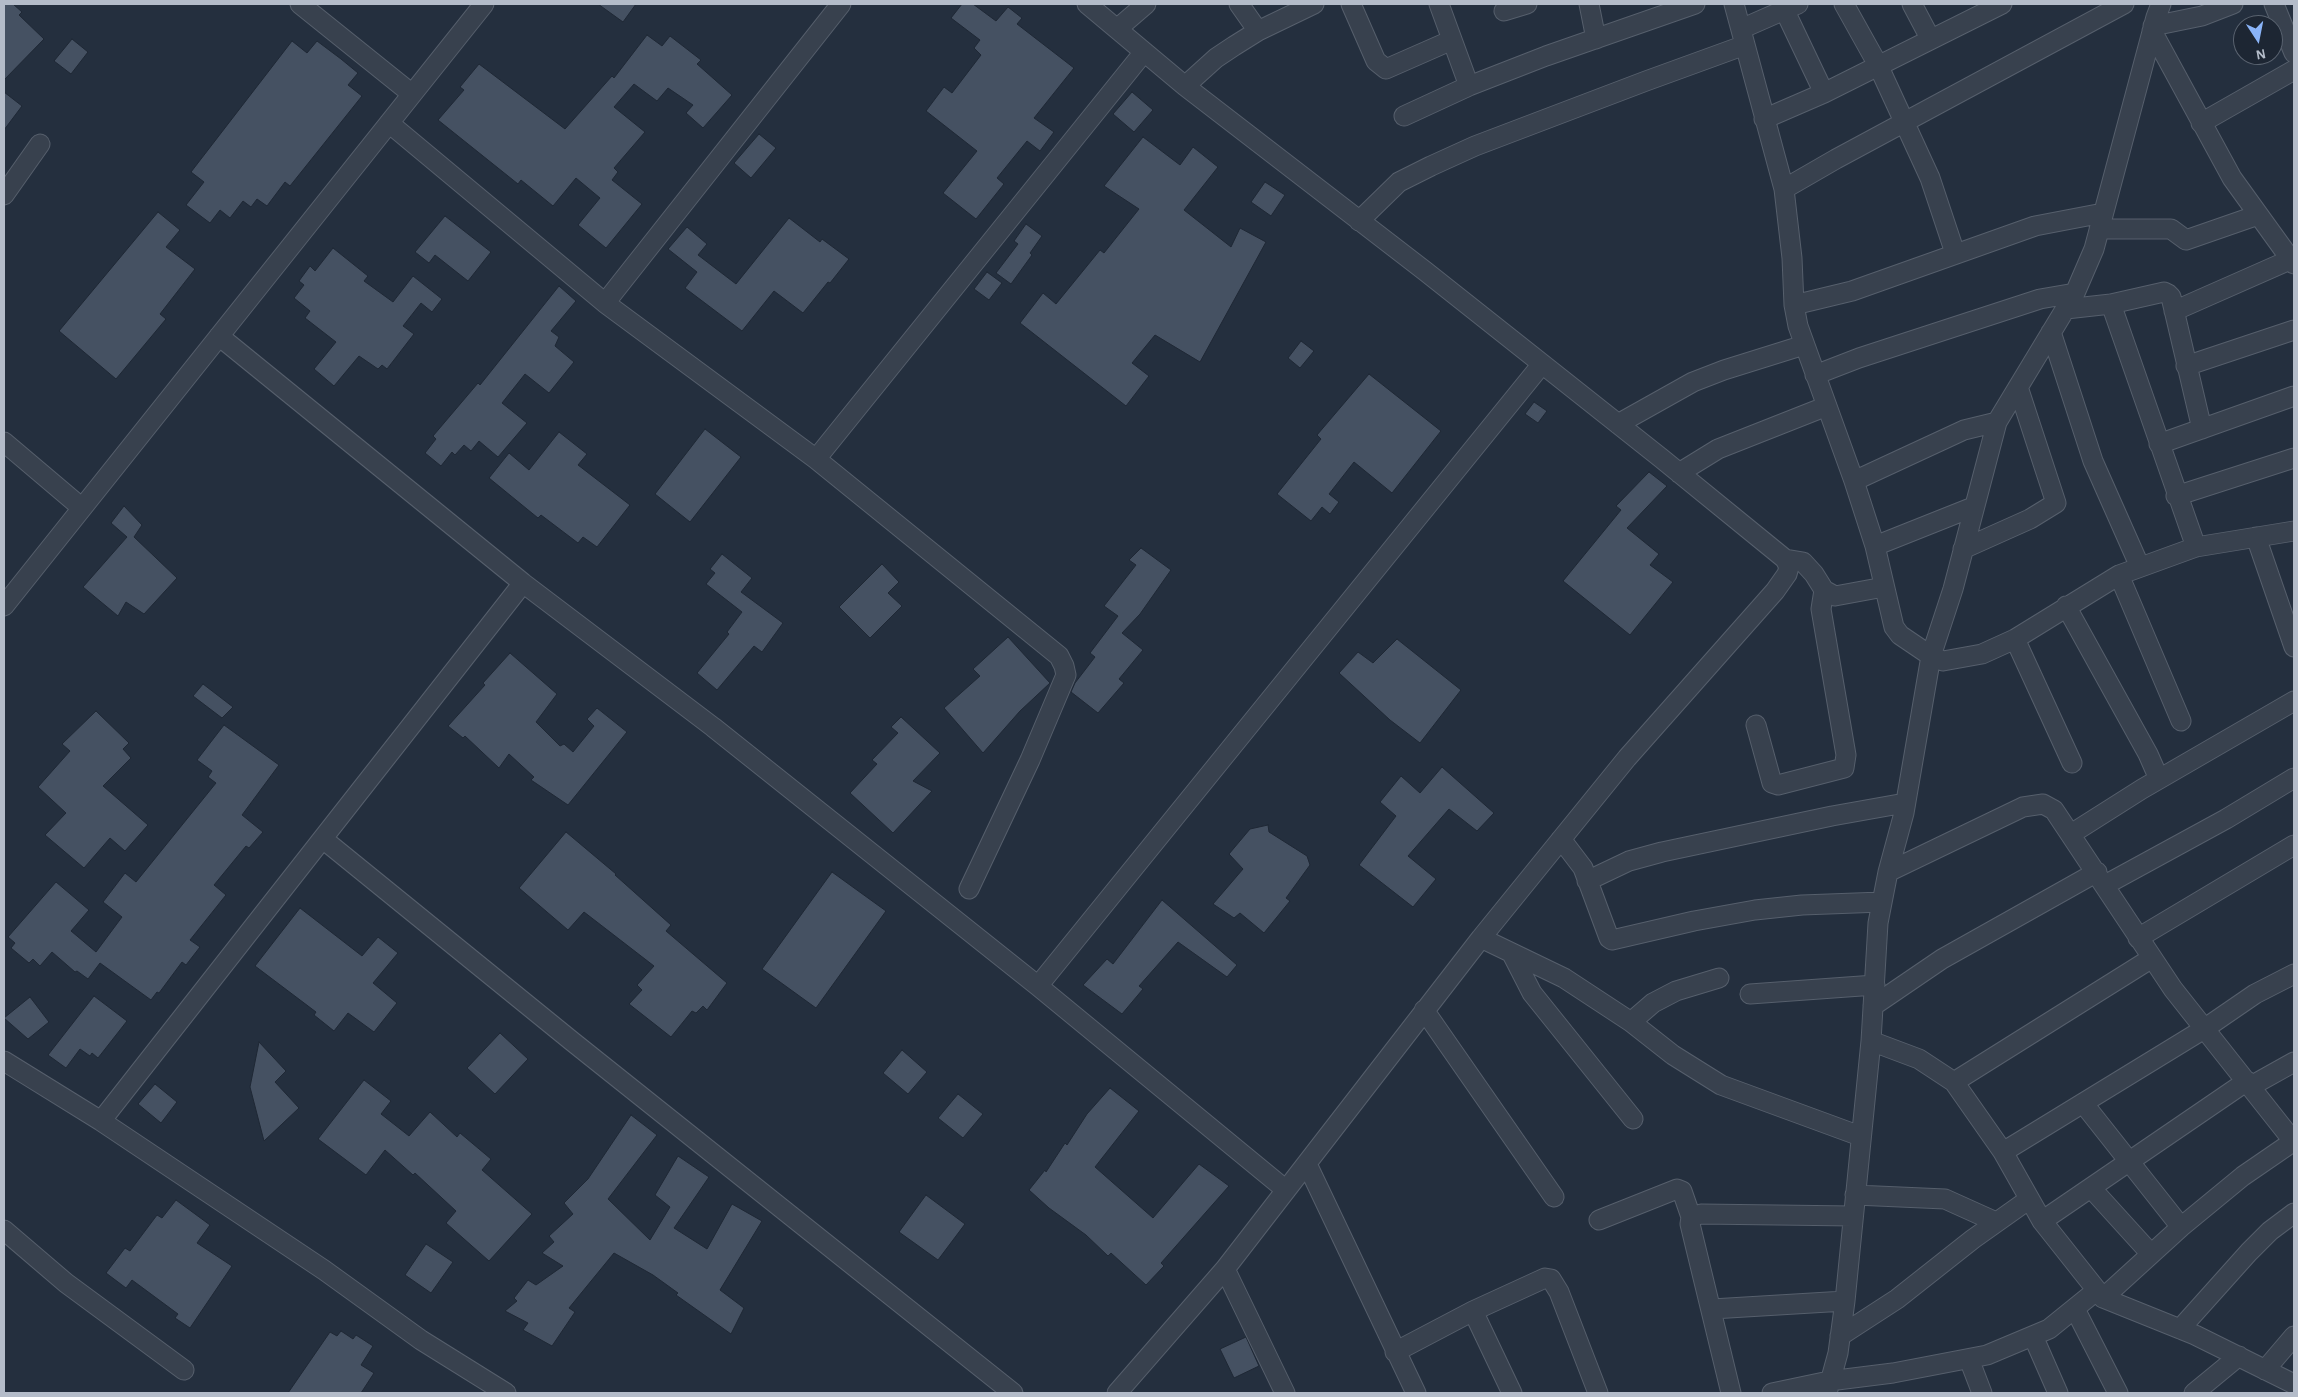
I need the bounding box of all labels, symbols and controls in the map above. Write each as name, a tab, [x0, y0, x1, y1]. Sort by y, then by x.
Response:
north arrow	[2233, 15, 2283, 65]
text: N	[2255, 46, 2267, 62]

